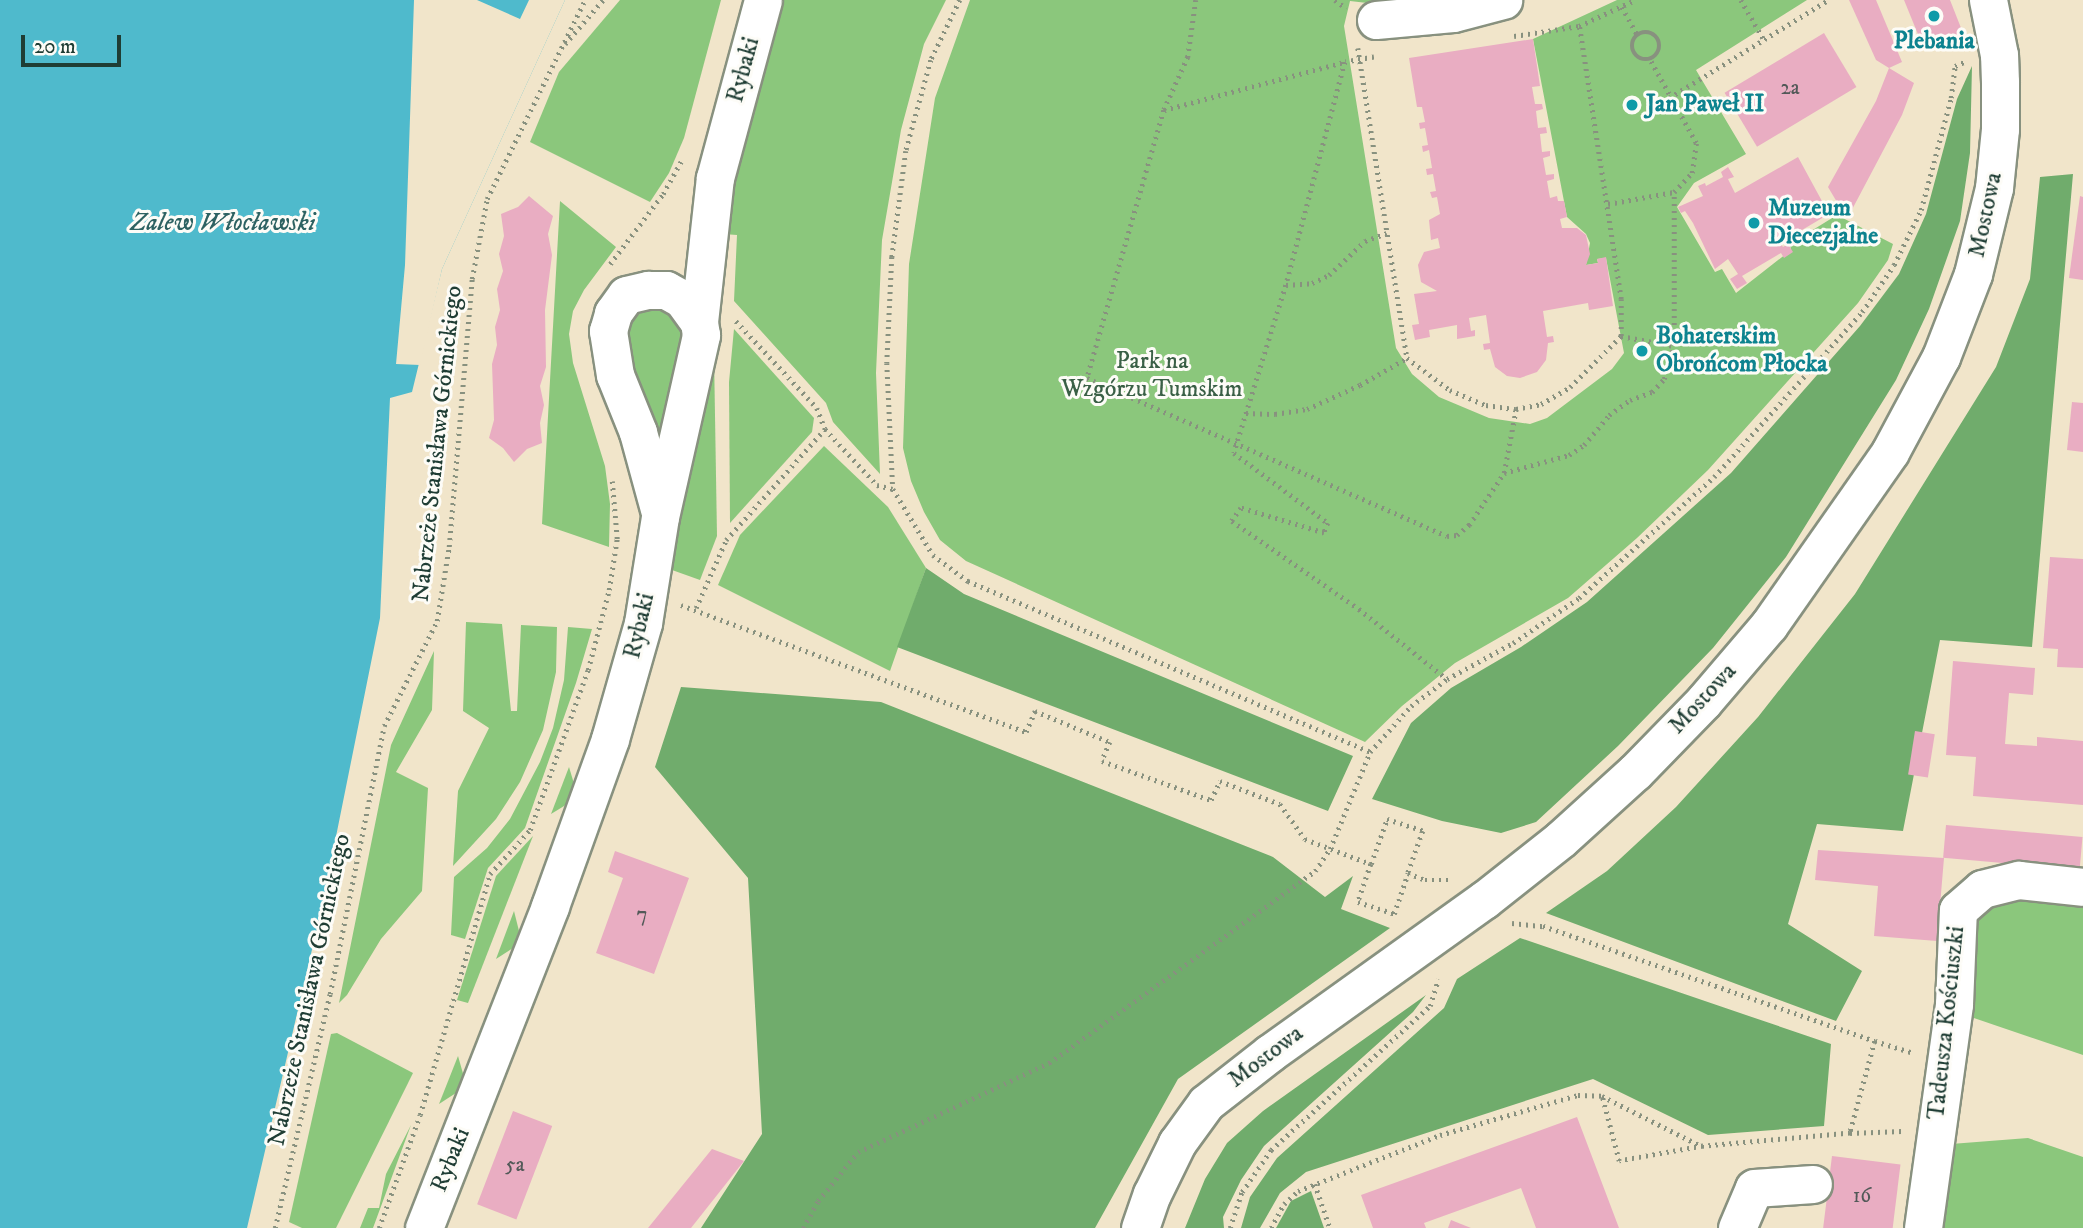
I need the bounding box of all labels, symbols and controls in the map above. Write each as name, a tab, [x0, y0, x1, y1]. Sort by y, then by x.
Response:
marker: Plebania	[1926, 8, 1942, 24]
scale bar	[24, 21, 124, 65]
place label: Plebania	[1893, 28, 1975, 56]
text: 20 m	[34, 34, 76, 60]
street label: Rybaki	[721, 34, 767, 106]
house number: 2a	[1780, 75, 1800, 101]
place label: Jan Paweł II	[1646, 91, 1764, 119]
marker: Jan Paweł II	[1624, 97, 1640, 113]
street label: Mostowa	[1963, 170, 2009, 260]
place label: Muzeum Diecezjalne	[1768, 195, 1878, 251]
water label: Zalew Włocławski	[131, 207, 315, 239]
marker: Muzeum Diecezjalne	[1746, 215, 1762, 231]
street label: Nabrzeże Stanisława Górnickiego	[407, 284, 469, 604]
place label: Bohaterskim Obrońcom Płocka	[1656, 323, 1828, 379]
marker: Bohaterskim Obrońcom Płocka	[1634, 343, 1650, 359]
park label: Park na Wzgórzu Tumskim	[1061, 348, 1243, 404]
street label: Rybaki	[618, 590, 662, 662]
street label: Mostowa	[1663, 658, 1743, 740]
street label: Nabrzeże Stanisława Górnickiego	[263, 831, 357, 1149]
house number: 7	[636, 902, 648, 928]
street label: Tadeusza Kościuszki	[1923, 925, 1971, 1121]
street label: Mostowa	[1223, 1020, 1309, 1094]
street label: Rybaki	[425, 1124, 477, 1196]
house number: 5a	[505, 1152, 525, 1178]
house number: 16	[1853, 1183, 1871, 1209]

